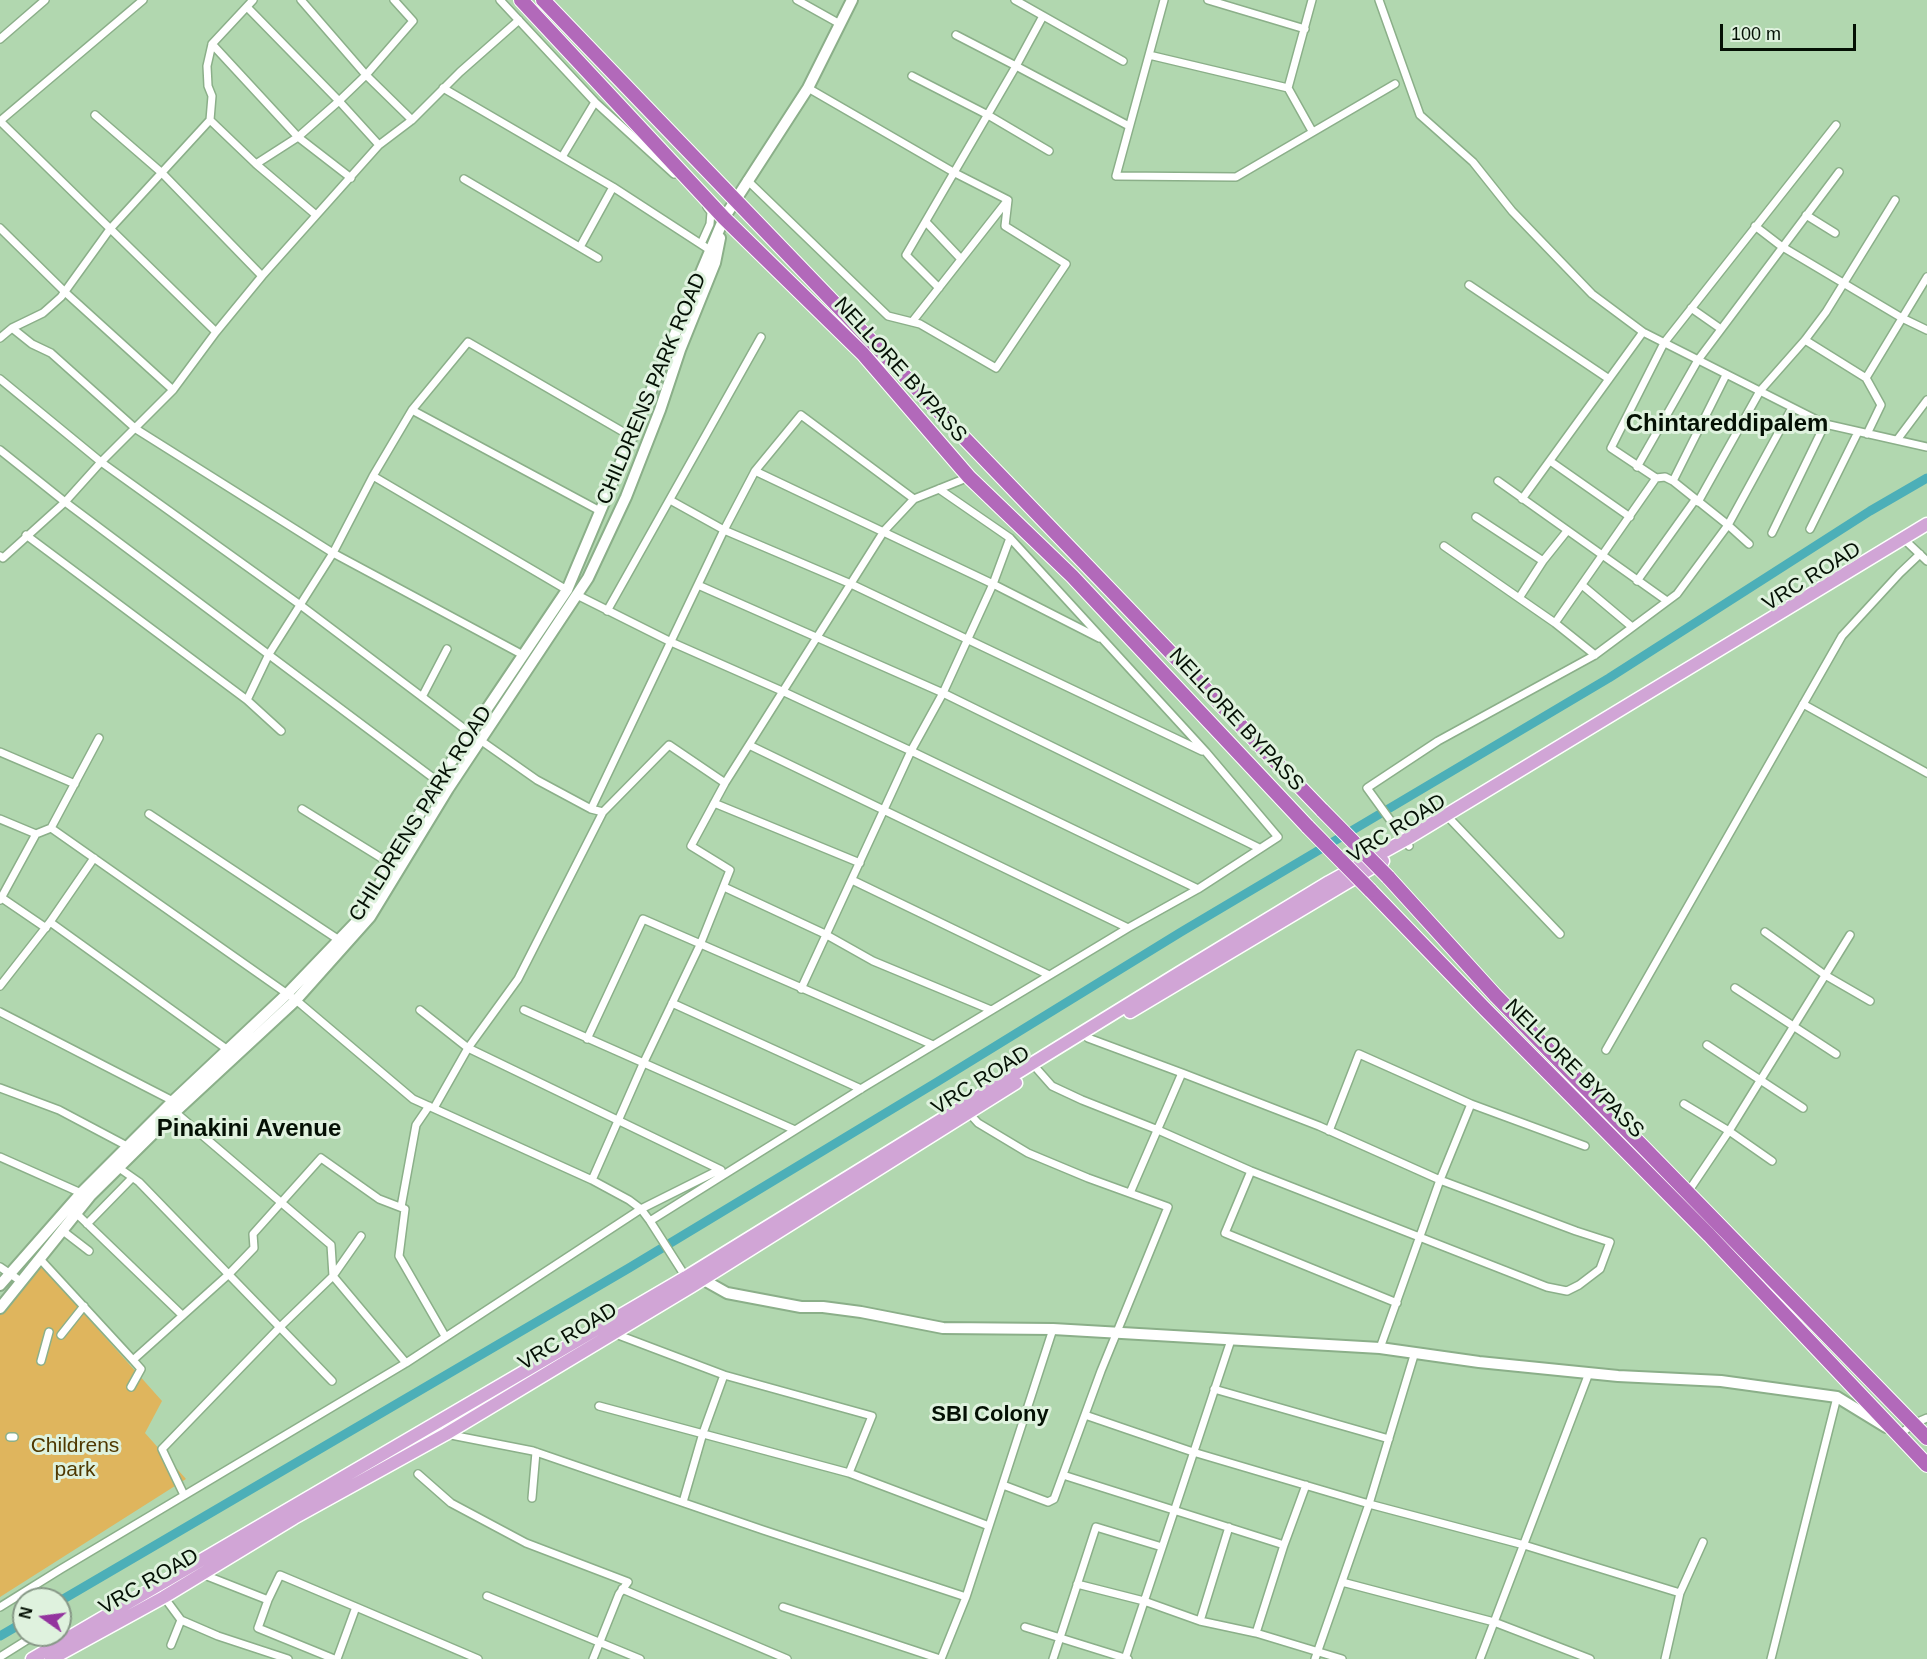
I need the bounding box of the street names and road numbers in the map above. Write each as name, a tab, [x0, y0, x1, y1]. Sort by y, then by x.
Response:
street label: CHILDRENS PARK ROAD	[592, 269, 712, 509]
street label: NELLORE BYPASS	[828, 292, 972, 448]
street label: VRC ROAD	[1758, 537, 1866, 617]
street label: NELLORE BYPASS	[1163, 643, 1309, 797]
street label: CHILDRENS PARK ROAD	[344, 702, 498, 926]
street label: VRC ROAD	[1343, 789, 1451, 869]
street label: NELLORE BYPASS	[1499, 994, 1649, 1144]
street label: VRC ROAD	[927, 1041, 1035, 1121]
street label: VRC ROAD	[514, 1298, 622, 1376]
street label: VRC ROAD	[95, 1543, 203, 1621]

